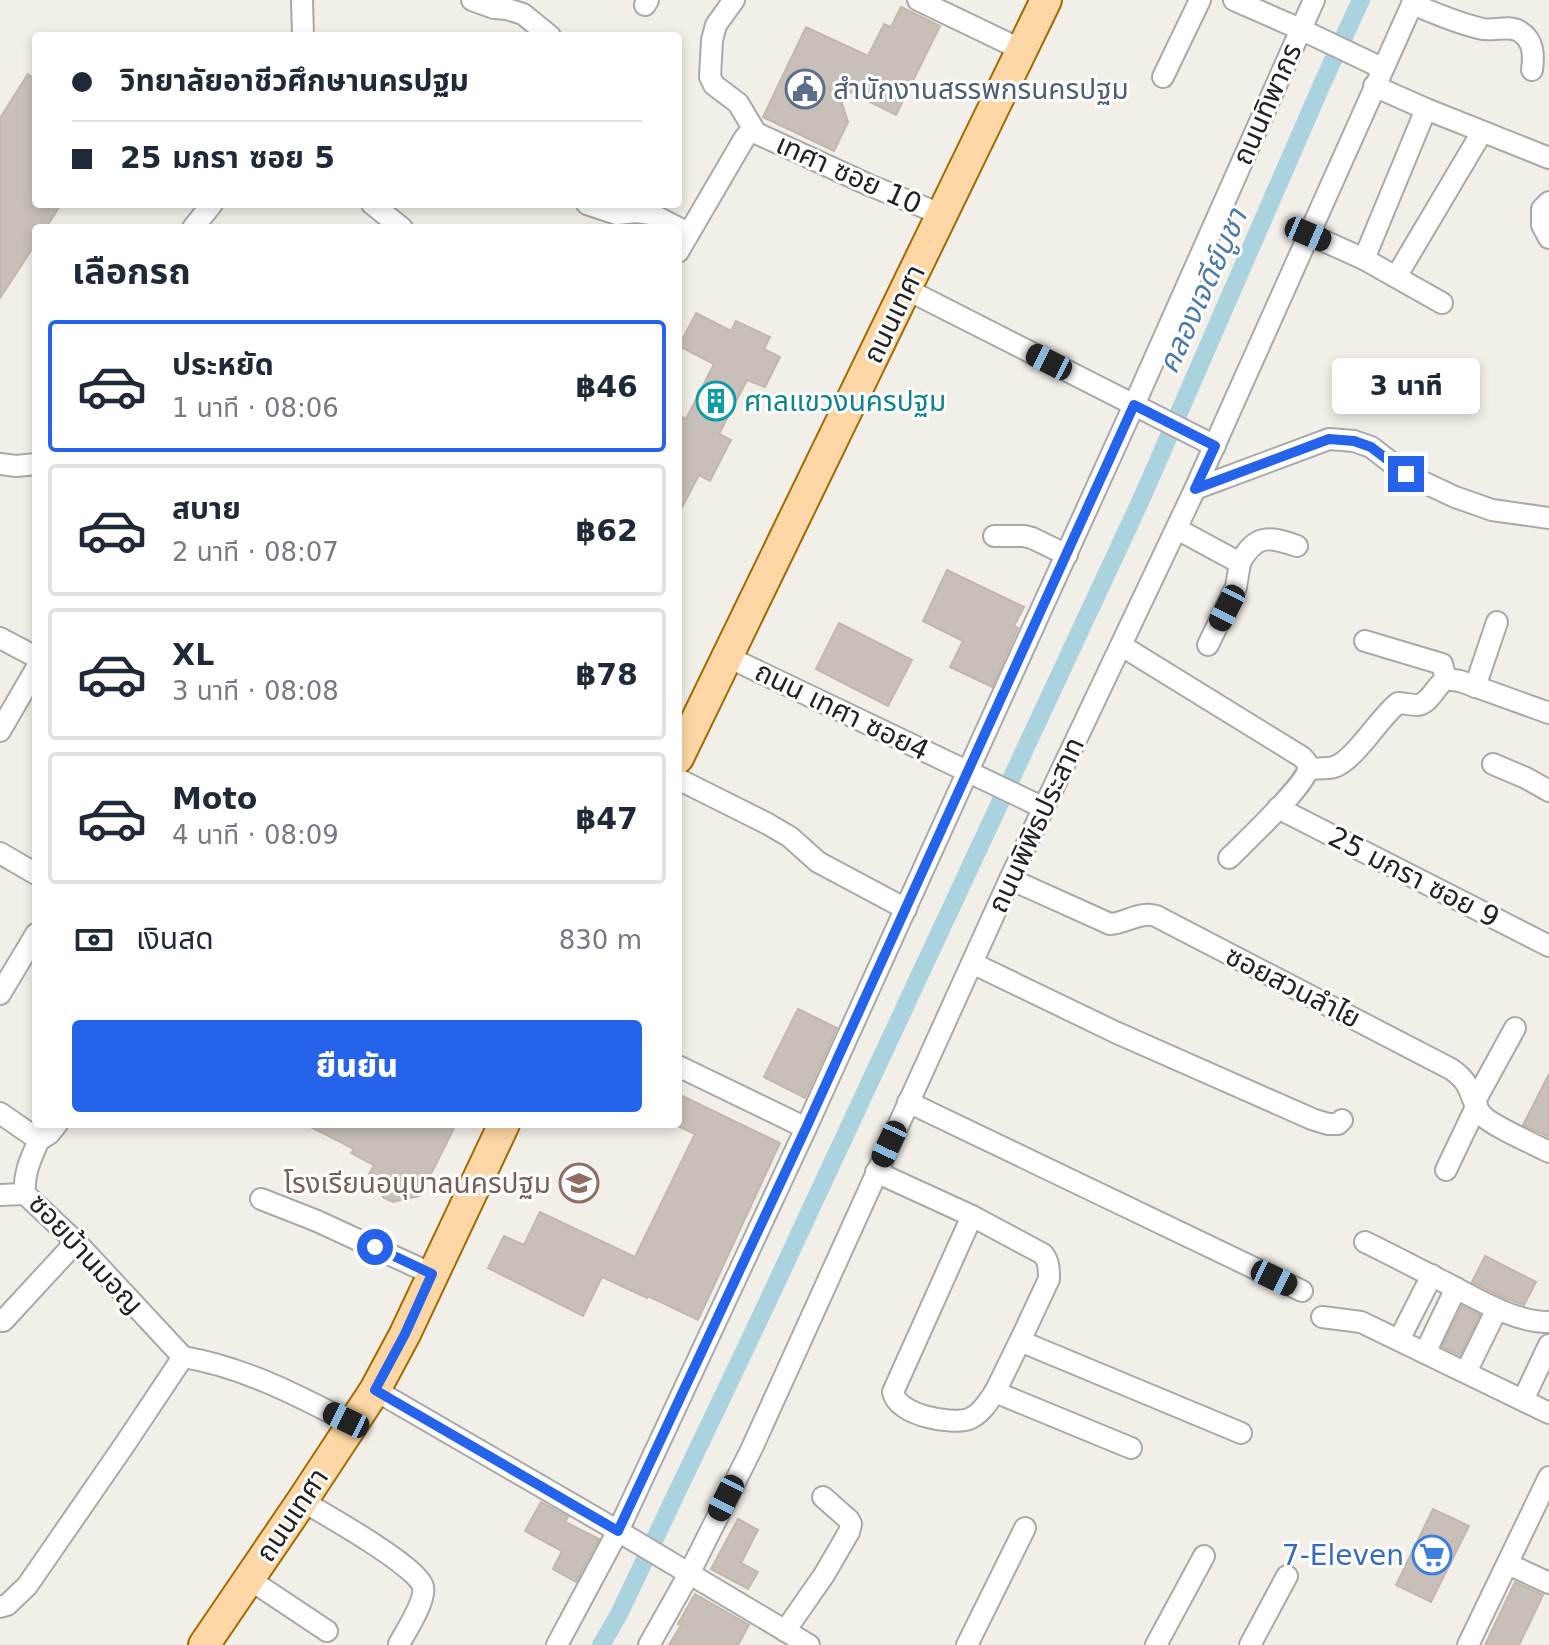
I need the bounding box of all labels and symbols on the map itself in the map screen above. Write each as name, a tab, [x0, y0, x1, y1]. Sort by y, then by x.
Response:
street label: ถนนทิพากร	[1226, 38, 1308, 170]
public building icon: สำนักงานสรรพกรนครปฐม	[784, 68, 826, 110]
place label: สำนักงานสรรพกรนครปฐม	[833, 73, 1129, 106]
street label: เทศา ซอย 10	[771, 127, 927, 221]
water label: คลองเจดีย์บูชา	[1150, 202, 1255, 379]
car	[1281, 214, 1335, 254]
street label: ถนนเทศา	[856, 259, 932, 369]
car	[1022, 340, 1076, 384]
callout: 3 นาที	[1332, 358, 1480, 414]
building icon: ศาลแขวงนครปฐม	[695, 380, 737, 422]
place label: ศาลแขวงนครปฐม	[744, 385, 946, 418]
route end	[1388, 456, 1424, 492]
car	[1205, 581, 1249, 635]
street label: ถนน เทศา ซอย4	[750, 655, 934, 767]
street label: ถนนพิพิธประสาท	[981, 732, 1091, 918]
street label: 25 มกรา ซอย 9	[1323, 820, 1505, 934]
street label: ซอยสวนลำไย	[1220, 939, 1366, 1035]
car	[868, 1117, 910, 1171]
school or university icon: โรงเรียนอนุบาลนครปฐม	[558, 1162, 600, 1204]
place label: โรงเรียนอนุบาลนครปฐม	[284, 1167, 551, 1200]
street label: ซอยบ้านมอญ	[22, 1187, 150, 1321]
route start	[357, 1229, 393, 1265]
car	[1247, 1257, 1301, 1299]
car	[319, 1399, 373, 1441]
street label: ถนนเทศา	[249, 1462, 335, 1568]
car	[704, 1471, 748, 1525]
supermarket icon: 7-Eleven	[1411, 1534, 1453, 1576]
place label: 7-Eleven	[1282, 1539, 1404, 1572]

